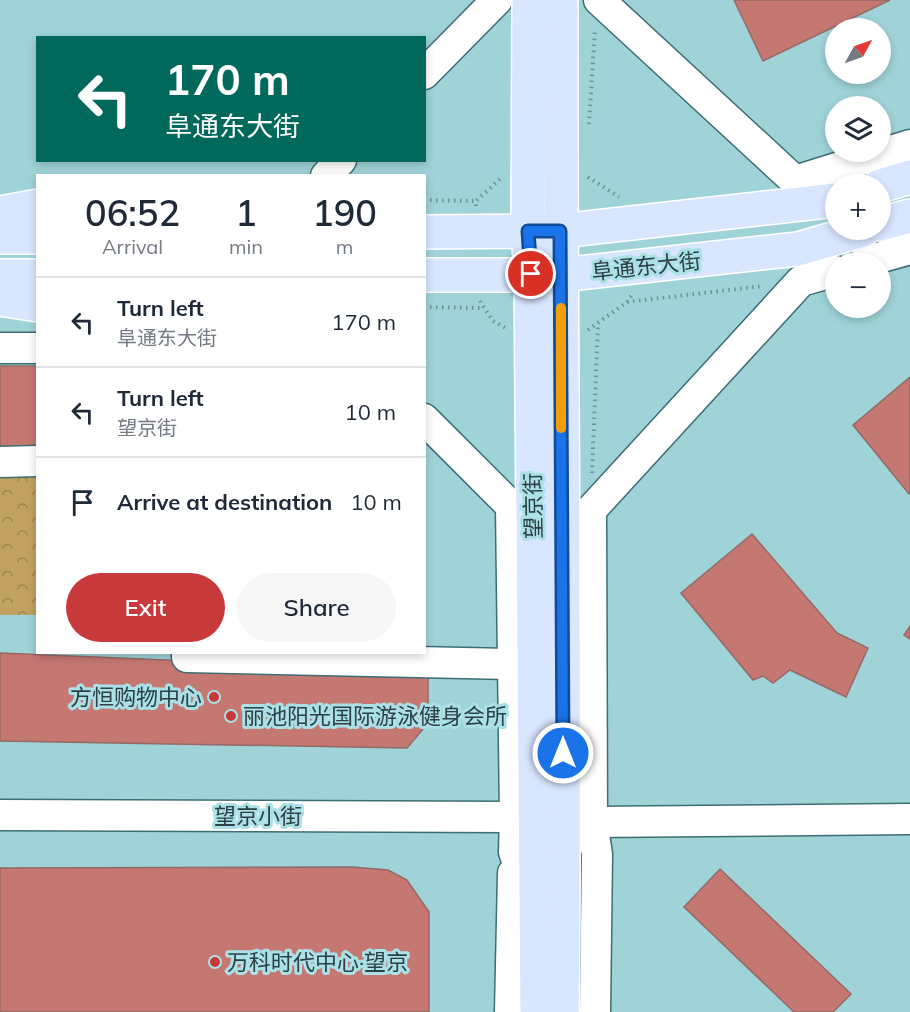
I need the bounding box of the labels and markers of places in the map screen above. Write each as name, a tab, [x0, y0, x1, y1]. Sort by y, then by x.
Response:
pin	[505, 248, 556, 299]
place label: 方恒购物中心	[70, 683, 202, 711]
marker: 方恒购物中心	[207, 690, 221, 704]
place label: 丽池阳光国际游泳健身会所	[243, 702, 507, 730]
marker: 丽池阳光国际游泳健身会所	[224, 709, 238, 723]
place label: 万科时代中心·望京	[227, 948, 408, 976]
marker: 万科时代中心·望京	[208, 955, 222, 969]

